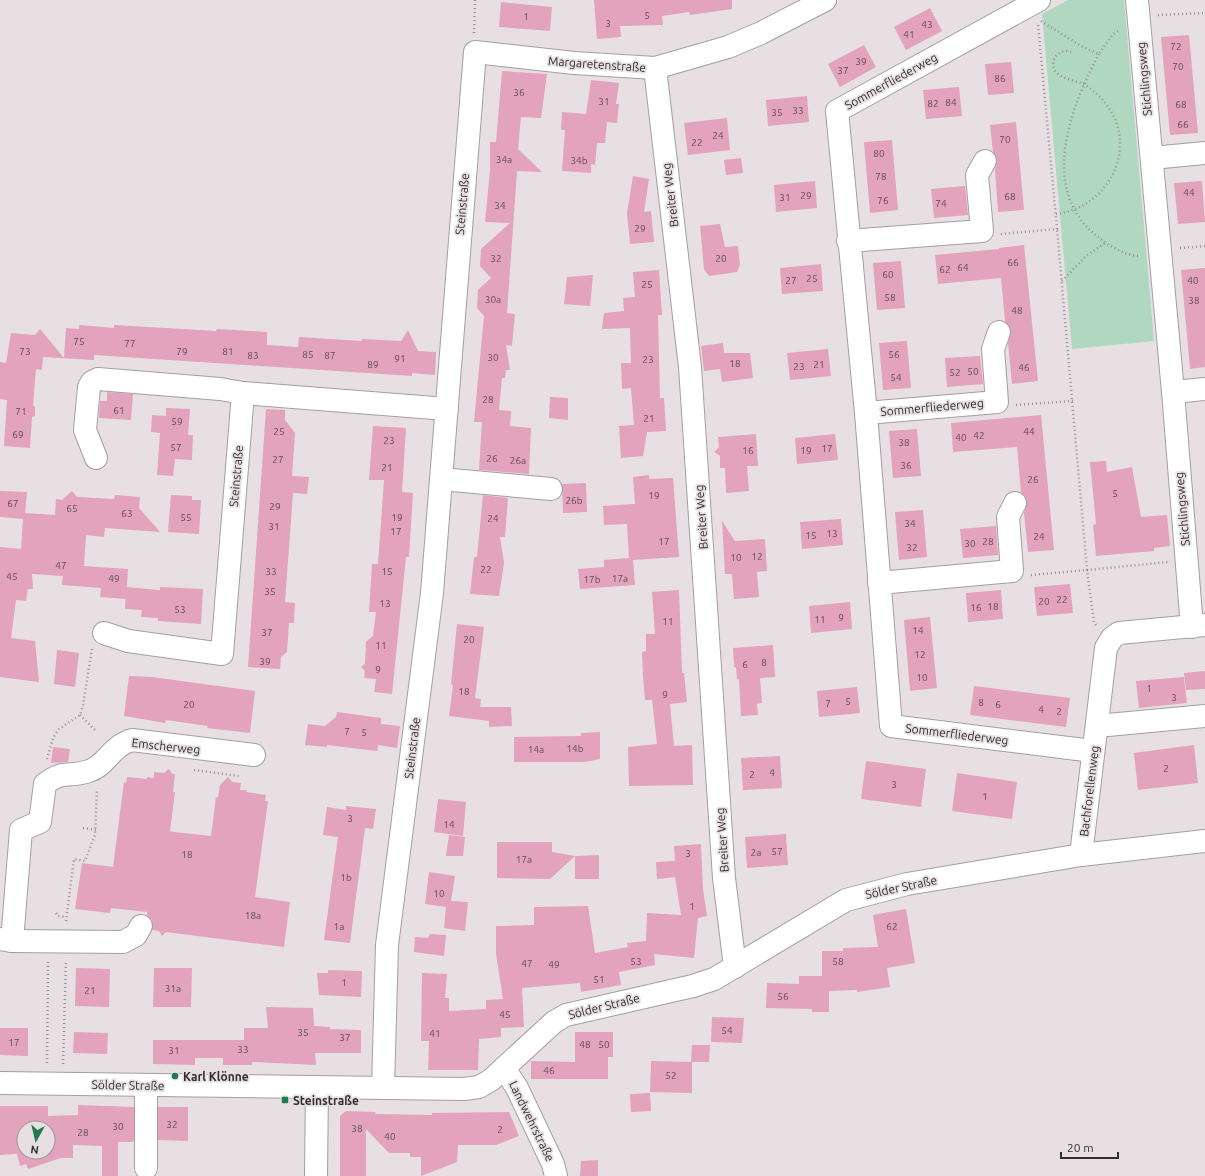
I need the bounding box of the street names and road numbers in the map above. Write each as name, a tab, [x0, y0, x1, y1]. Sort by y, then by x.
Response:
street label: Stichlingsweg	[1134, 41, 1154, 117]
street label: Sommerfliederweg	[842, 50, 940, 112]
street label: Margaretenstraße	[548, 54, 646, 74]
street label: Breiter Weg	[660, 162, 680, 228]
street label: Steinstraße	[453, 173, 471, 235]
street label: Sommerfliederweg	[880, 396, 984, 418]
street label: Steinstraße	[227, 445, 245, 507]
street label: Stichlingsweg	[1172, 471, 1192, 547]
street label: Breiter Weg	[692, 484, 710, 550]
street label: Steinstraße	[402, 717, 422, 779]
street label: Sommerfliederweg	[905, 721, 1009, 747]
street label: Emscherweg	[131, 736, 201, 756]
street label: Bachforellenweg	[1077, 745, 1101, 837]
street label: Breiter Weg	[713, 807, 731, 873]
street label: Sölder Straße	[864, 873, 938, 901]
street label: Sölder Straße	[567, 991, 641, 1021]
street label: Sölder Straße	[91, 1078, 165, 1092]
street label: Landwehrstraße	[507, 1079, 557, 1163]

